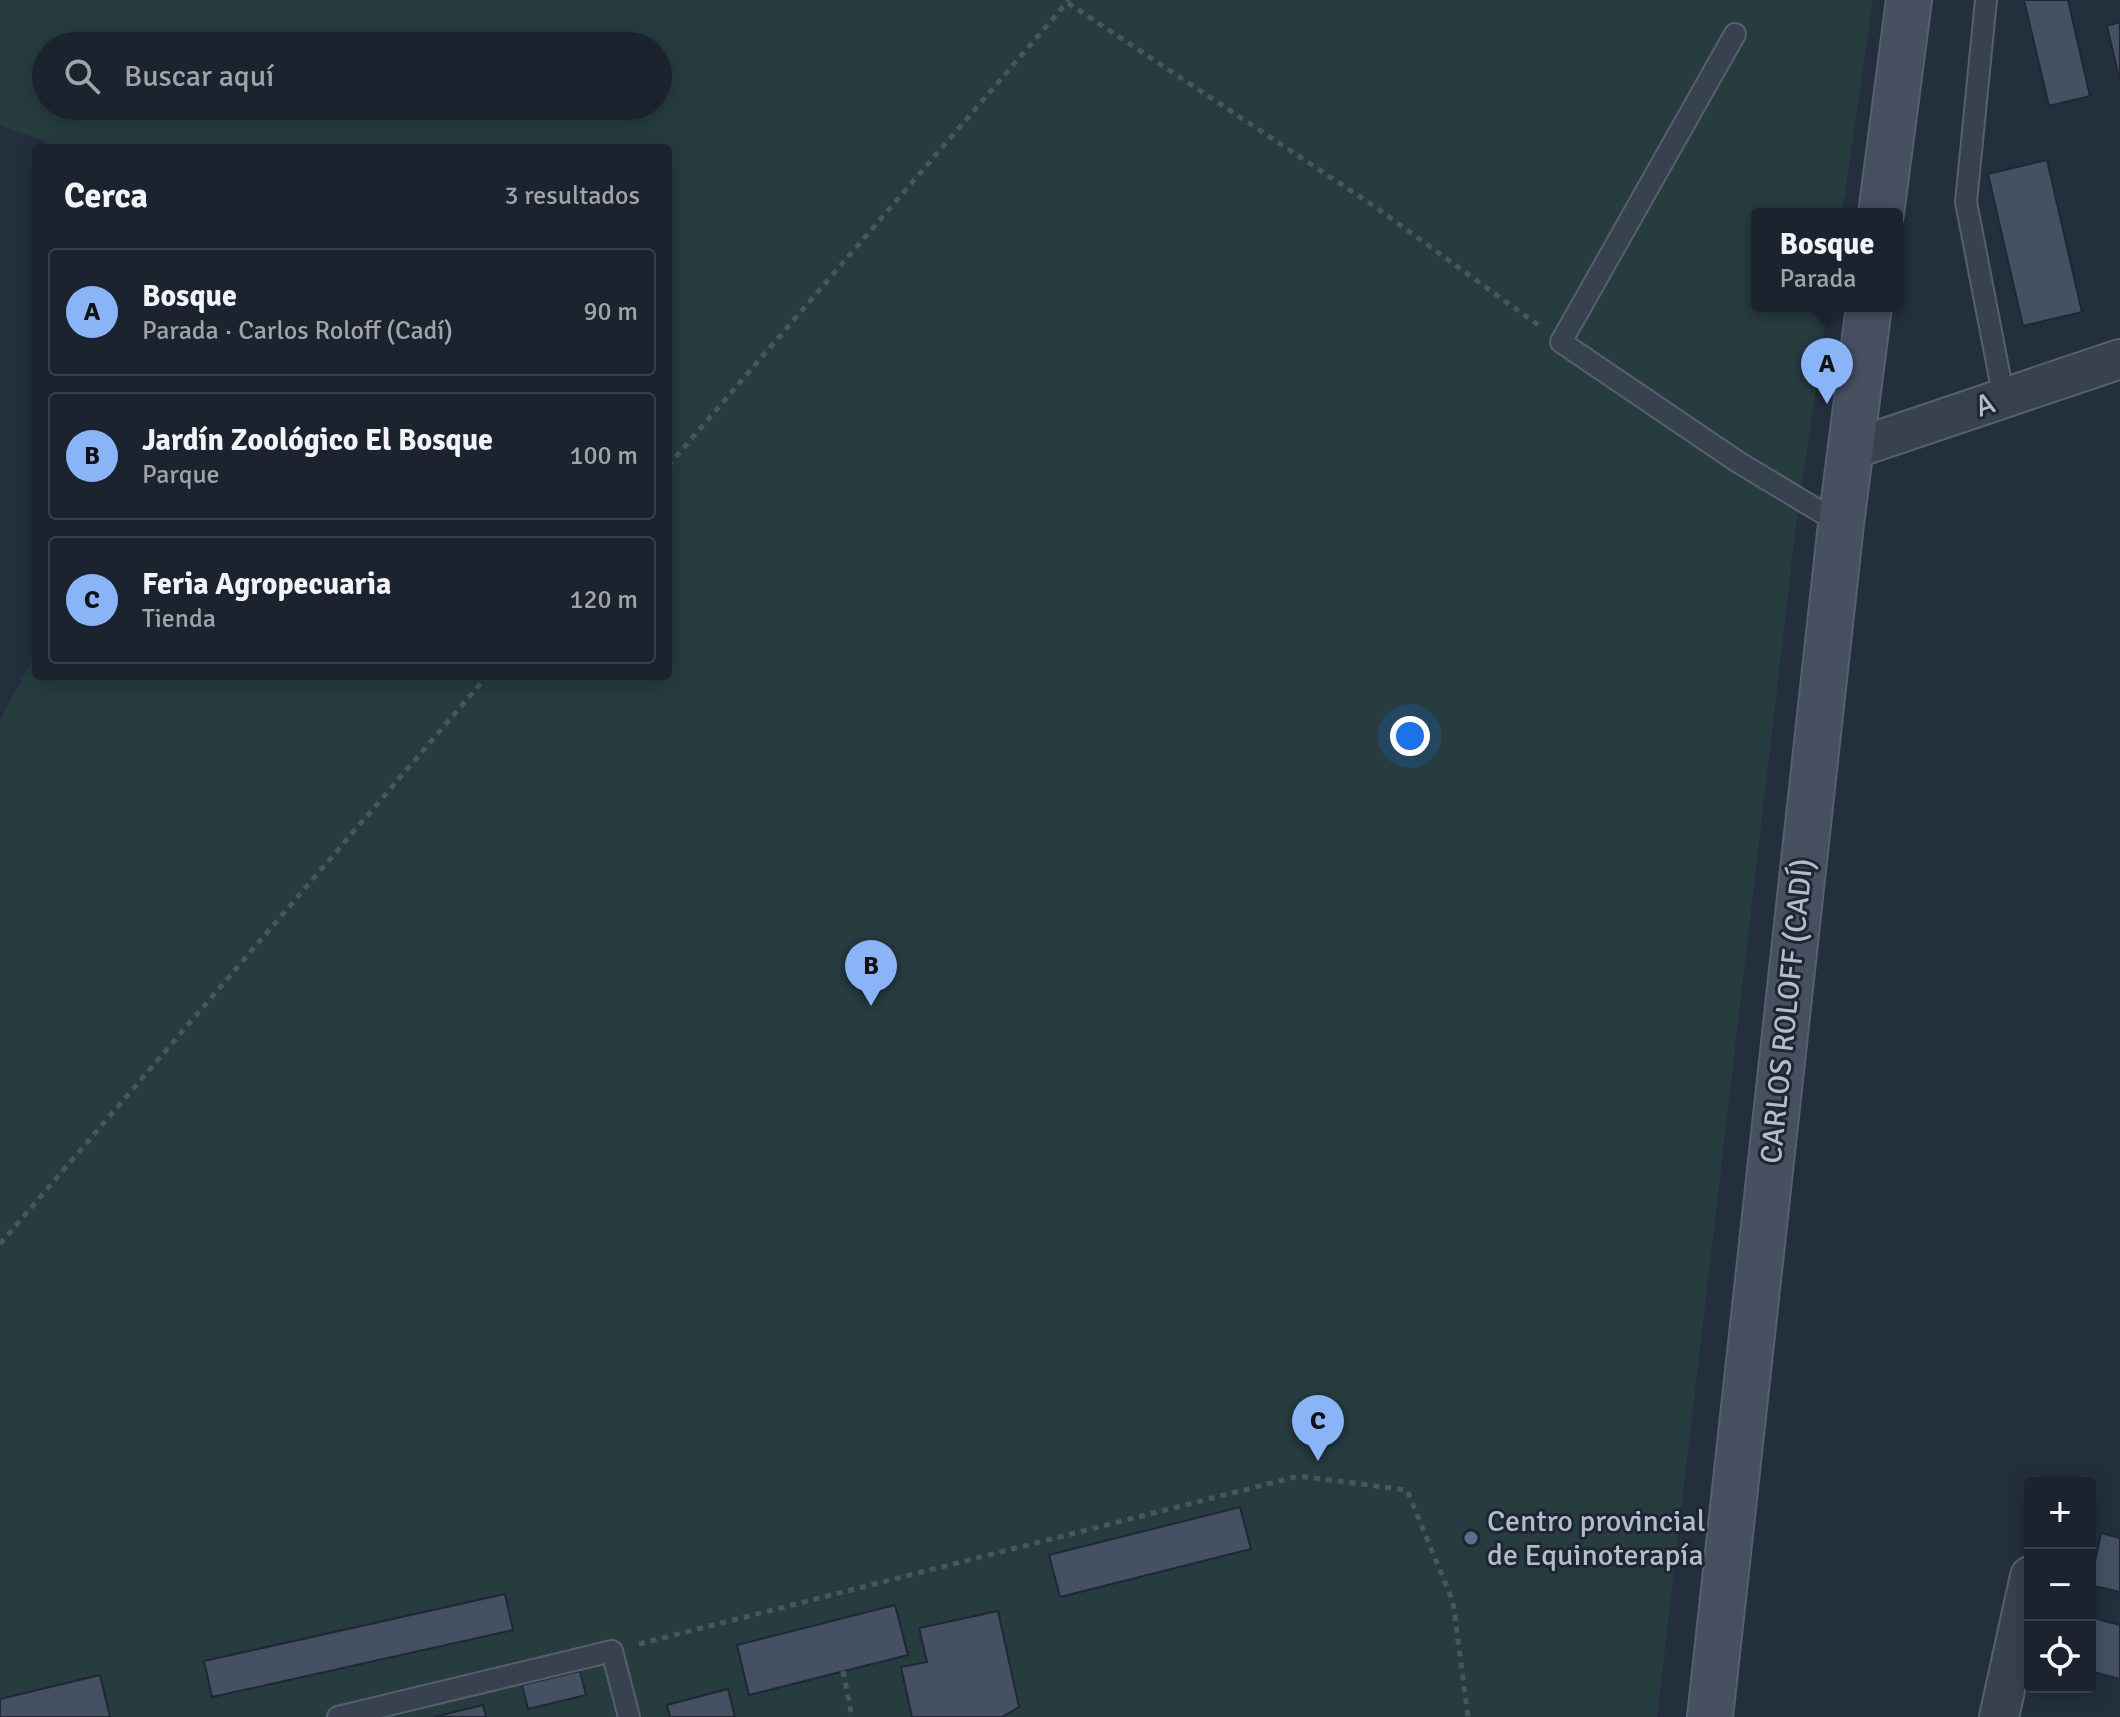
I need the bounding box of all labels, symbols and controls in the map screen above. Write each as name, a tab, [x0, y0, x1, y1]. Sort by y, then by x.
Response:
search box	[32, 32, 672, 120]
icon: search	[60, 54, 104, 98]
text: Buscar aquí	[124, 58, 274, 95]
text: Cerca	[64, 175, 148, 217]
text: 3 resultados	[504, 180, 640, 212]
popup	[1751, 208, 1903, 312]
text: Bosque	[1780, 226, 1874, 263]
text: Parada	[1780, 263, 1856, 295]
text: Bosque	[142, 278, 237, 315]
text: A	[84, 296, 100, 328]
text: 90 m	[583, 296, 638, 328]
text: Parada · Carlos Roloff (Cadí)	[142, 315, 453, 347]
pin: A	[1801, 338, 1853, 404]
street label: A	[1970, 385, 2000, 425]
text: Jardín Zoológico El Bosque	[142, 422, 493, 459]
text: B	[84, 440, 100, 472]
text: 100 m	[569, 440, 638, 472]
text: Parque	[142, 459, 220, 491]
text: Feria Agropecuaria	[142, 566, 391, 603]
text: C	[84, 584, 100, 616]
text: 120 m	[569, 584, 638, 616]
text: Tienda	[142, 603, 216, 635]
your location	[1390, 716, 1430, 756]
street label: CARLOS ROLOFF (CADÍ)	[1753, 857, 1821, 1165]
pin: B	[845, 940, 897, 1006]
pin: C	[1292, 1395, 1344, 1461]
map controls	[2024, 1477, 2096, 1693]
button: +	[2024, 1477, 2096, 1549]
place label: Centro provincial de Equinoterapía	[1487, 1503, 1705, 1574]
marker: Centro provincial de Equinoterapía	[1462, 1529, 1480, 1547]
button: −	[2024, 1549, 2096, 1621]
button: locate	[2024, 1621, 2096, 1693]

